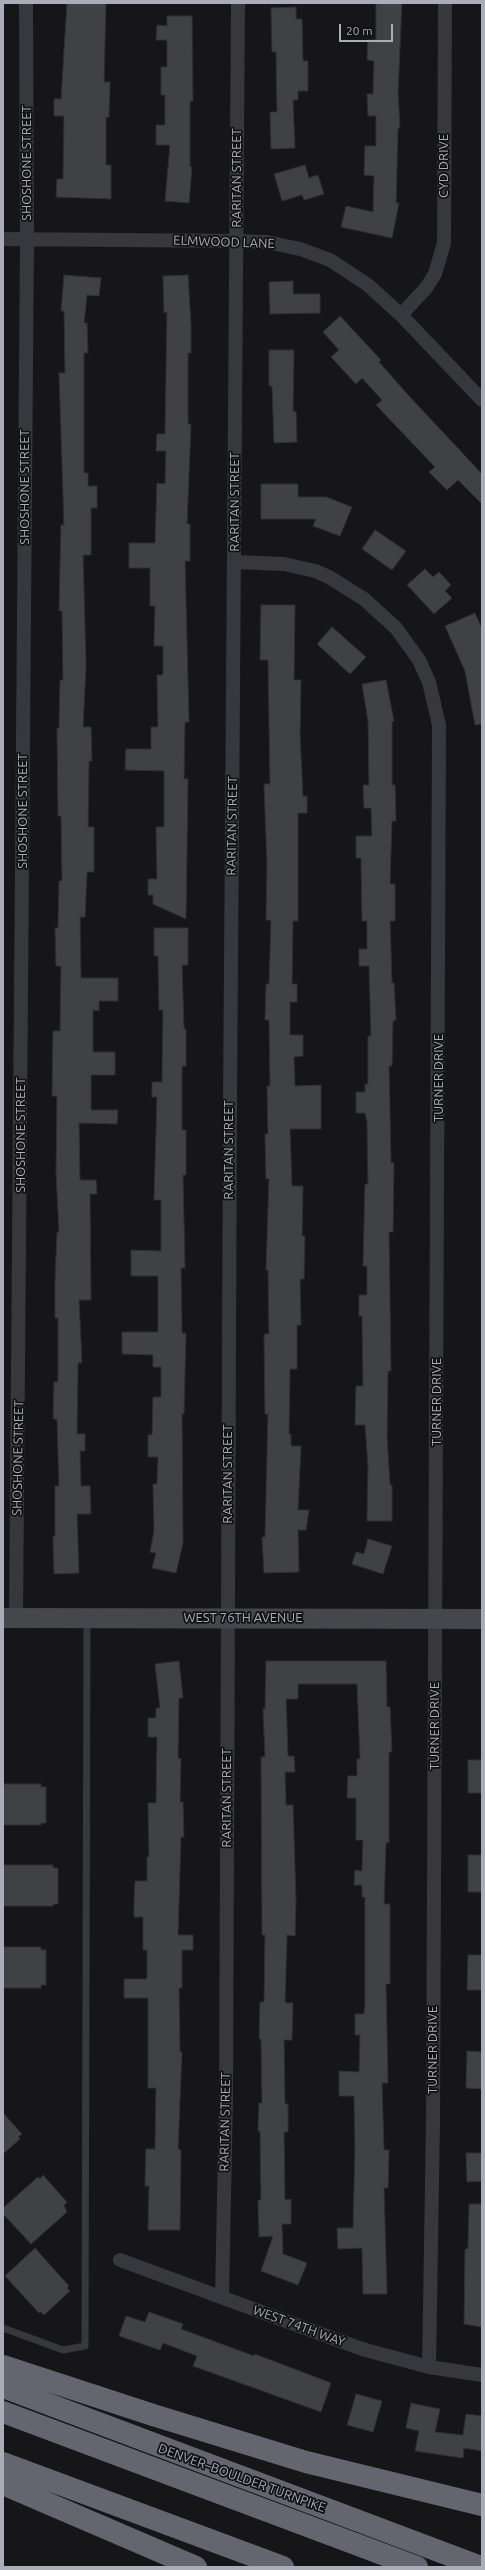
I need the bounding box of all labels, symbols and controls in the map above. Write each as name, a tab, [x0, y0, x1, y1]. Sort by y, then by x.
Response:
scale bar	[341, 16, 395, 42]
text: 20 m	[346, 24, 373, 37]
street label: SHOSHONE STREET	[19, 105, 35, 221]
street label: RARITAN STREET	[229, 128, 245, 228]
street label: CYD DRIVE	[436, 134, 452, 198]
street label: ELMWOOD LANE	[173, 232, 275, 252]
street label: SHOSHONE STREET	[17, 429, 33, 545]
street label: RARITAN STREET	[227, 452, 243, 552]
street label: SHOSHONE STREET	[15, 753, 31, 869]
street label: RARITAN STREET	[223, 776, 241, 876]
street label: TURNER DRIVE	[431, 1034, 447, 1122]
street label: SHOSHONE STREET	[13, 1077, 29, 1193]
street label: RARITAN STREET	[221, 1100, 237, 1200]
street label: TURNER DRIVE	[429, 1358, 445, 1446]
street label: SHOSHONE STREET	[9, 1400, 27, 1516]
street label: RARITAN STREET	[220, 1424, 236, 1524]
street label: WEST 76TH AVENUE	[183, 1610, 303, 1626]
street label: TURNER DRIVE	[427, 1682, 443, 1770]
street label: RARITAN STREET	[219, 1748, 235, 1848]
street label: TURNER DRIVE	[425, 2006, 441, 2094]
street label: RARITAN STREET	[216, 2072, 234, 2172]
street label: WEST 74TH WAY	[251, 2302, 347, 2350]
street label: DENVER–BOULDER TURNPIKE	[156, 2440, 328, 2516]

